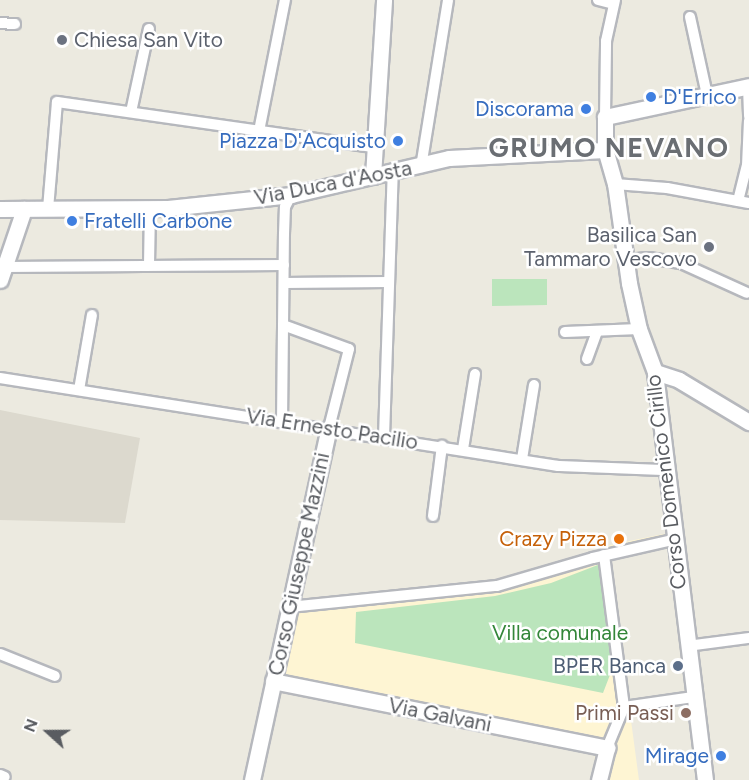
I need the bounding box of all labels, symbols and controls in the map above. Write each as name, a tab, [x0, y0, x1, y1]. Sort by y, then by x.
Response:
place label: Chiesa San Vito	[74, 27, 223, 53]
marker: Chiesa San Vito	[55, 33, 69, 47]
place label: D'Errico	[663, 84, 737, 110]
marker: D'Errico	[644, 90, 658, 104]
place label: Discorama	[475, 96, 574, 122]
marker: Discorama	[579, 102, 593, 116]
place label: Piazza D'Acquisto	[219, 128, 386, 154]
district label: GRUMO NEVANO	[489, 132, 729, 164]
marker: Piazza D'Acquisto	[391, 134, 405, 148]
street label: Via Duca d'Aosta	[252, 155, 414, 211]
place label: Fratelli Carbone	[84, 208, 232, 234]
marker: Fratelli Carbone	[65, 214, 79, 228]
place label: Basilica San Tammaro Vescovo	[524, 222, 697, 272]
marker: Basilica San Tammaro Vescovo	[702, 240, 716, 254]
street label: Corso Domenico Cirillo	[640, 373, 692, 591]
street label: Via Ernesto Pacilio	[244, 403, 420, 455]
street label: Corso Giuseppe Mazzini	[263, 450, 335, 678]
place label: Crazy Pizza	[499, 526, 607, 552]
marker: Crazy Pizza	[612, 532, 626, 546]
park label: Villa comunale	[492, 620, 628, 646]
place label: BPER Banca	[553, 653, 666, 679]
marker: BPER Banca	[671, 659, 685, 673]
street label: Via Galvani	[386, 693, 494, 737]
place label: Primi Passi	[575, 700, 674, 726]
north arrow	[18, 702, 78, 762]
marker: Primi Passi	[679, 706, 693, 720]
text: N	[20, 716, 42, 735]
place label: Mirage	[645, 743, 709, 769]
marker: Mirage	[714, 749, 728, 763]

